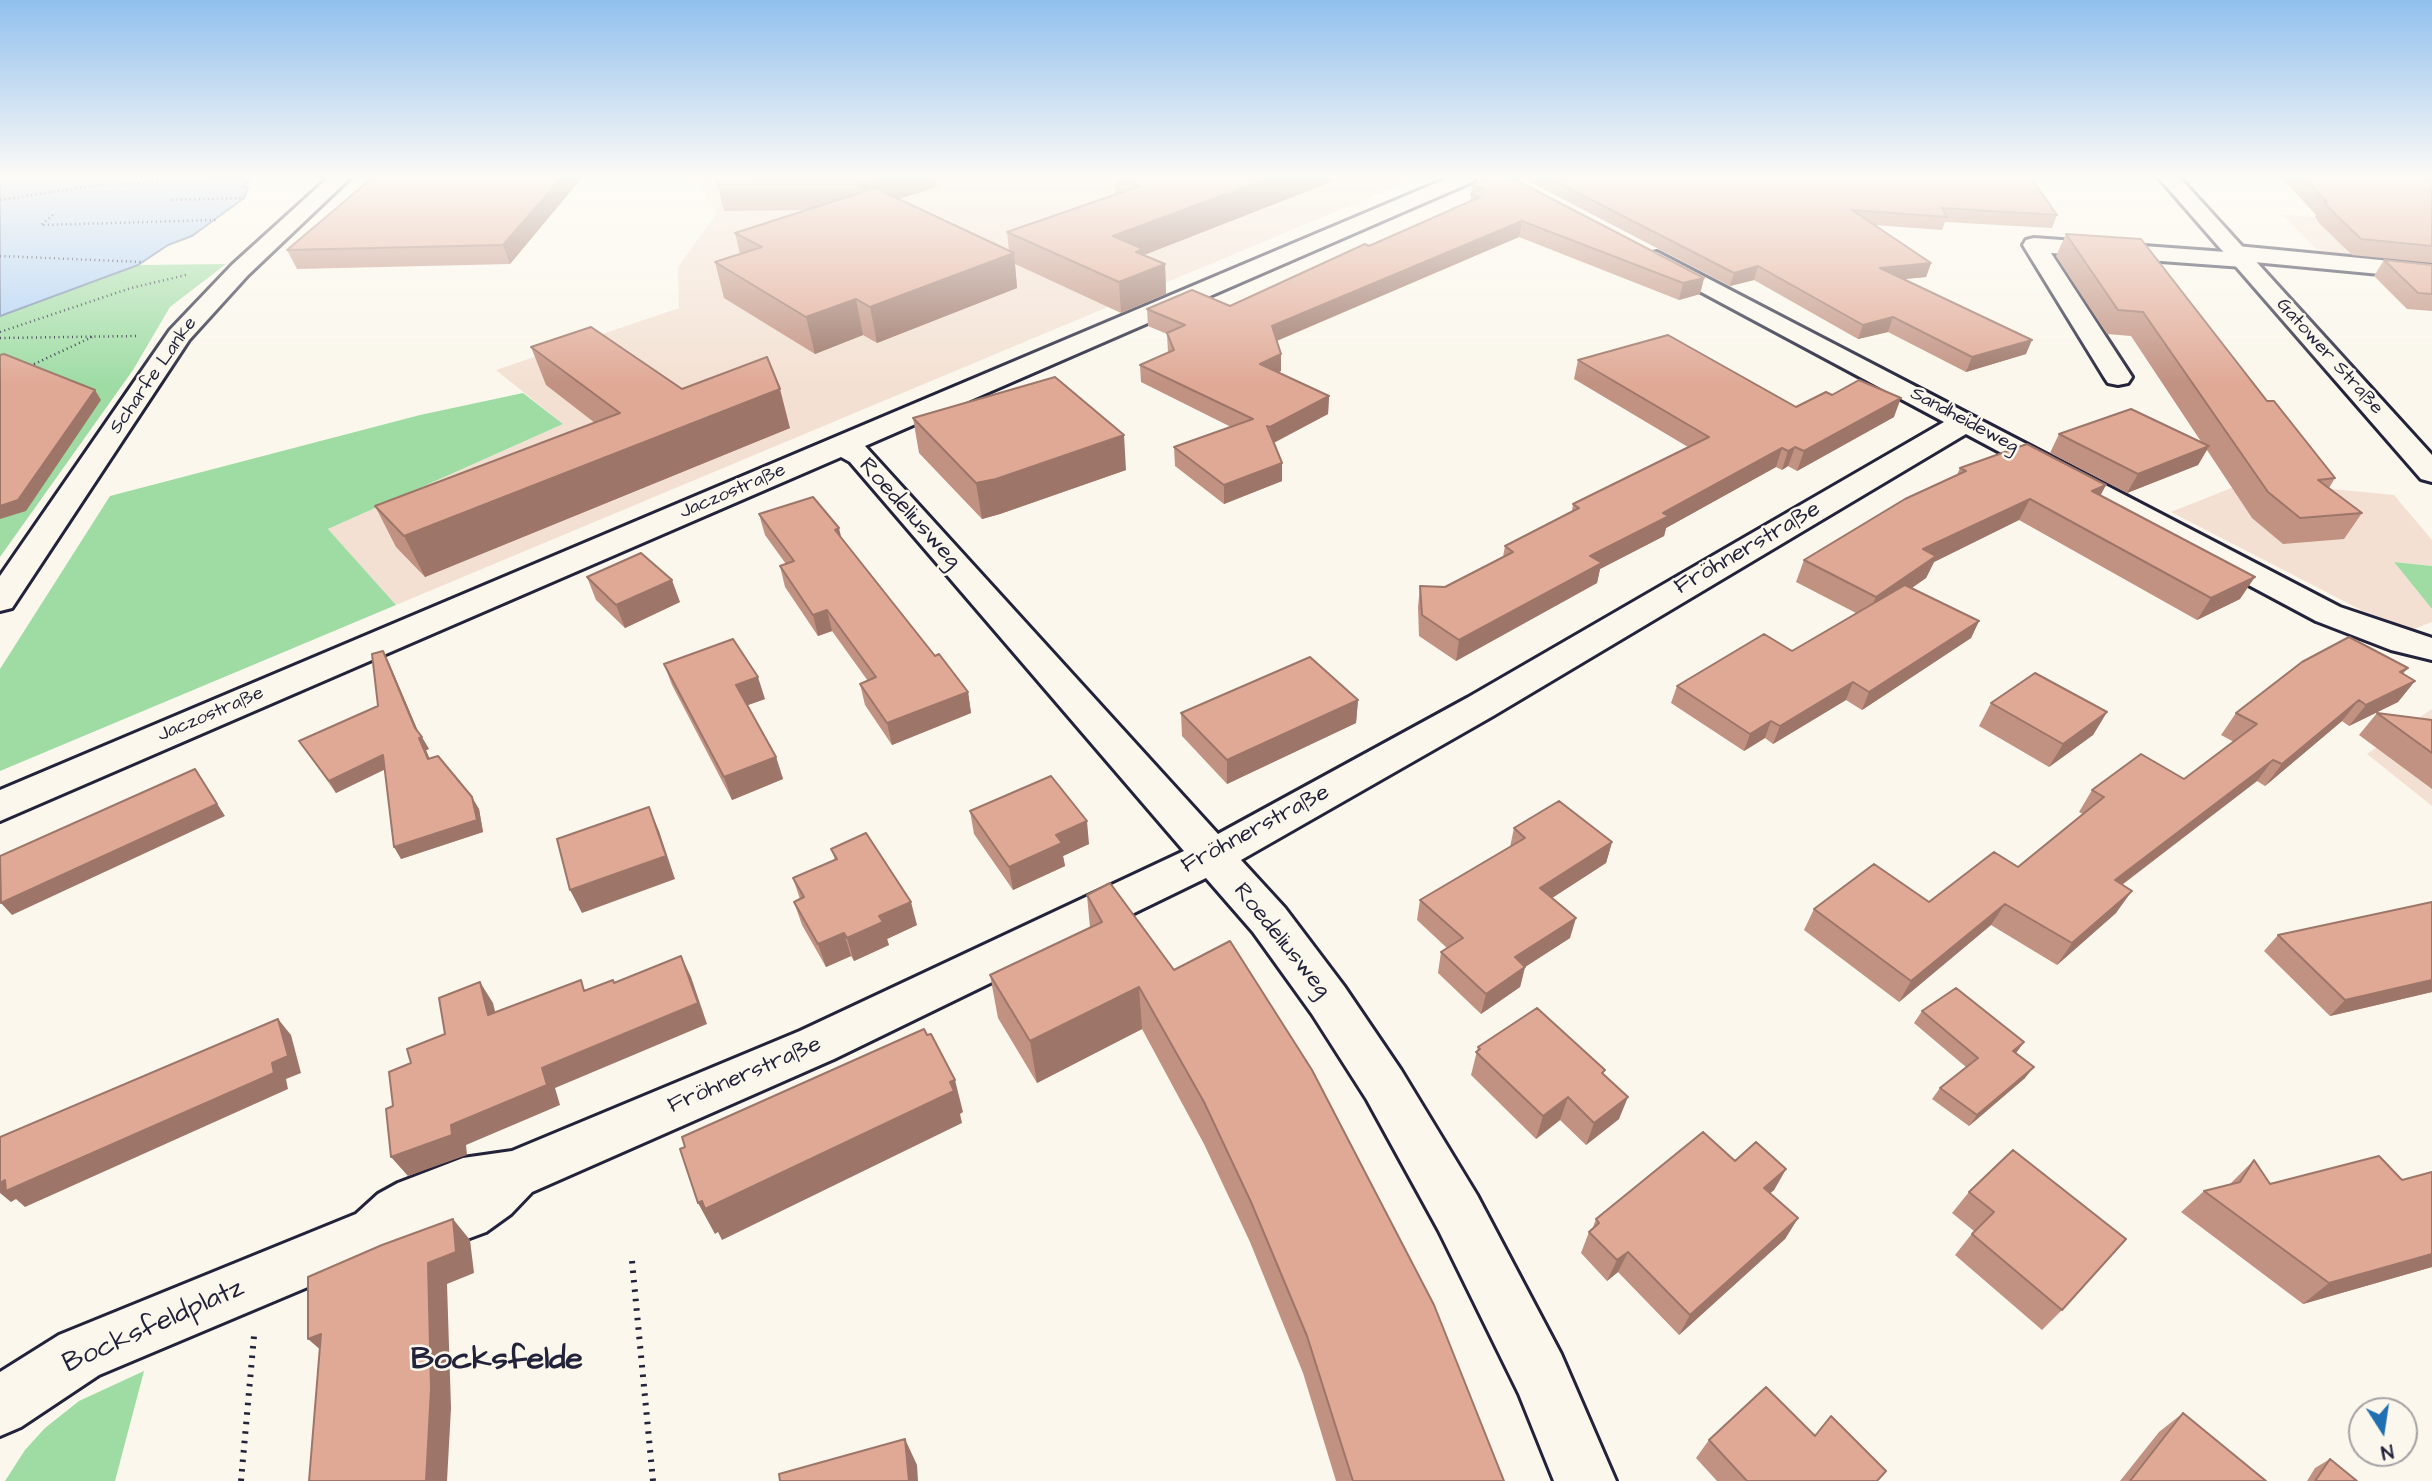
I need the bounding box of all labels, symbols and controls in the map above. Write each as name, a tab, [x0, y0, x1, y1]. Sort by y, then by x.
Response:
street label: Gatower Straße	[2271, 294, 2387, 420]
street label: Scharfe Lanke	[105, 313, 203, 439]
street label: Sandheideweg	[1906, 383, 2022, 459]
street label: Roedeliusweg	[852, 453, 966, 575]
street label: Jaczostraße	[677, 459, 789, 525]
street label: Fröhnerstraße	[1670, 496, 1826, 602]
street label: Jaczostraße	[155, 682, 267, 748]
street label: Fröhnerstraße	[1177, 779, 1335, 881]
street label: Roedeliusweg	[1226, 878, 1336, 1004]
street label: Fröhnerstraße	[664, 1031, 826, 1121]
street label: Bocksfeldplatz	[58, 1272, 250, 1382]
district label: Bocksfelde	[411, 1342, 583, 1380]
north arrow	[2348, 1397, 2418, 1467]
text: N	[2378, 1437, 2396, 1466]

